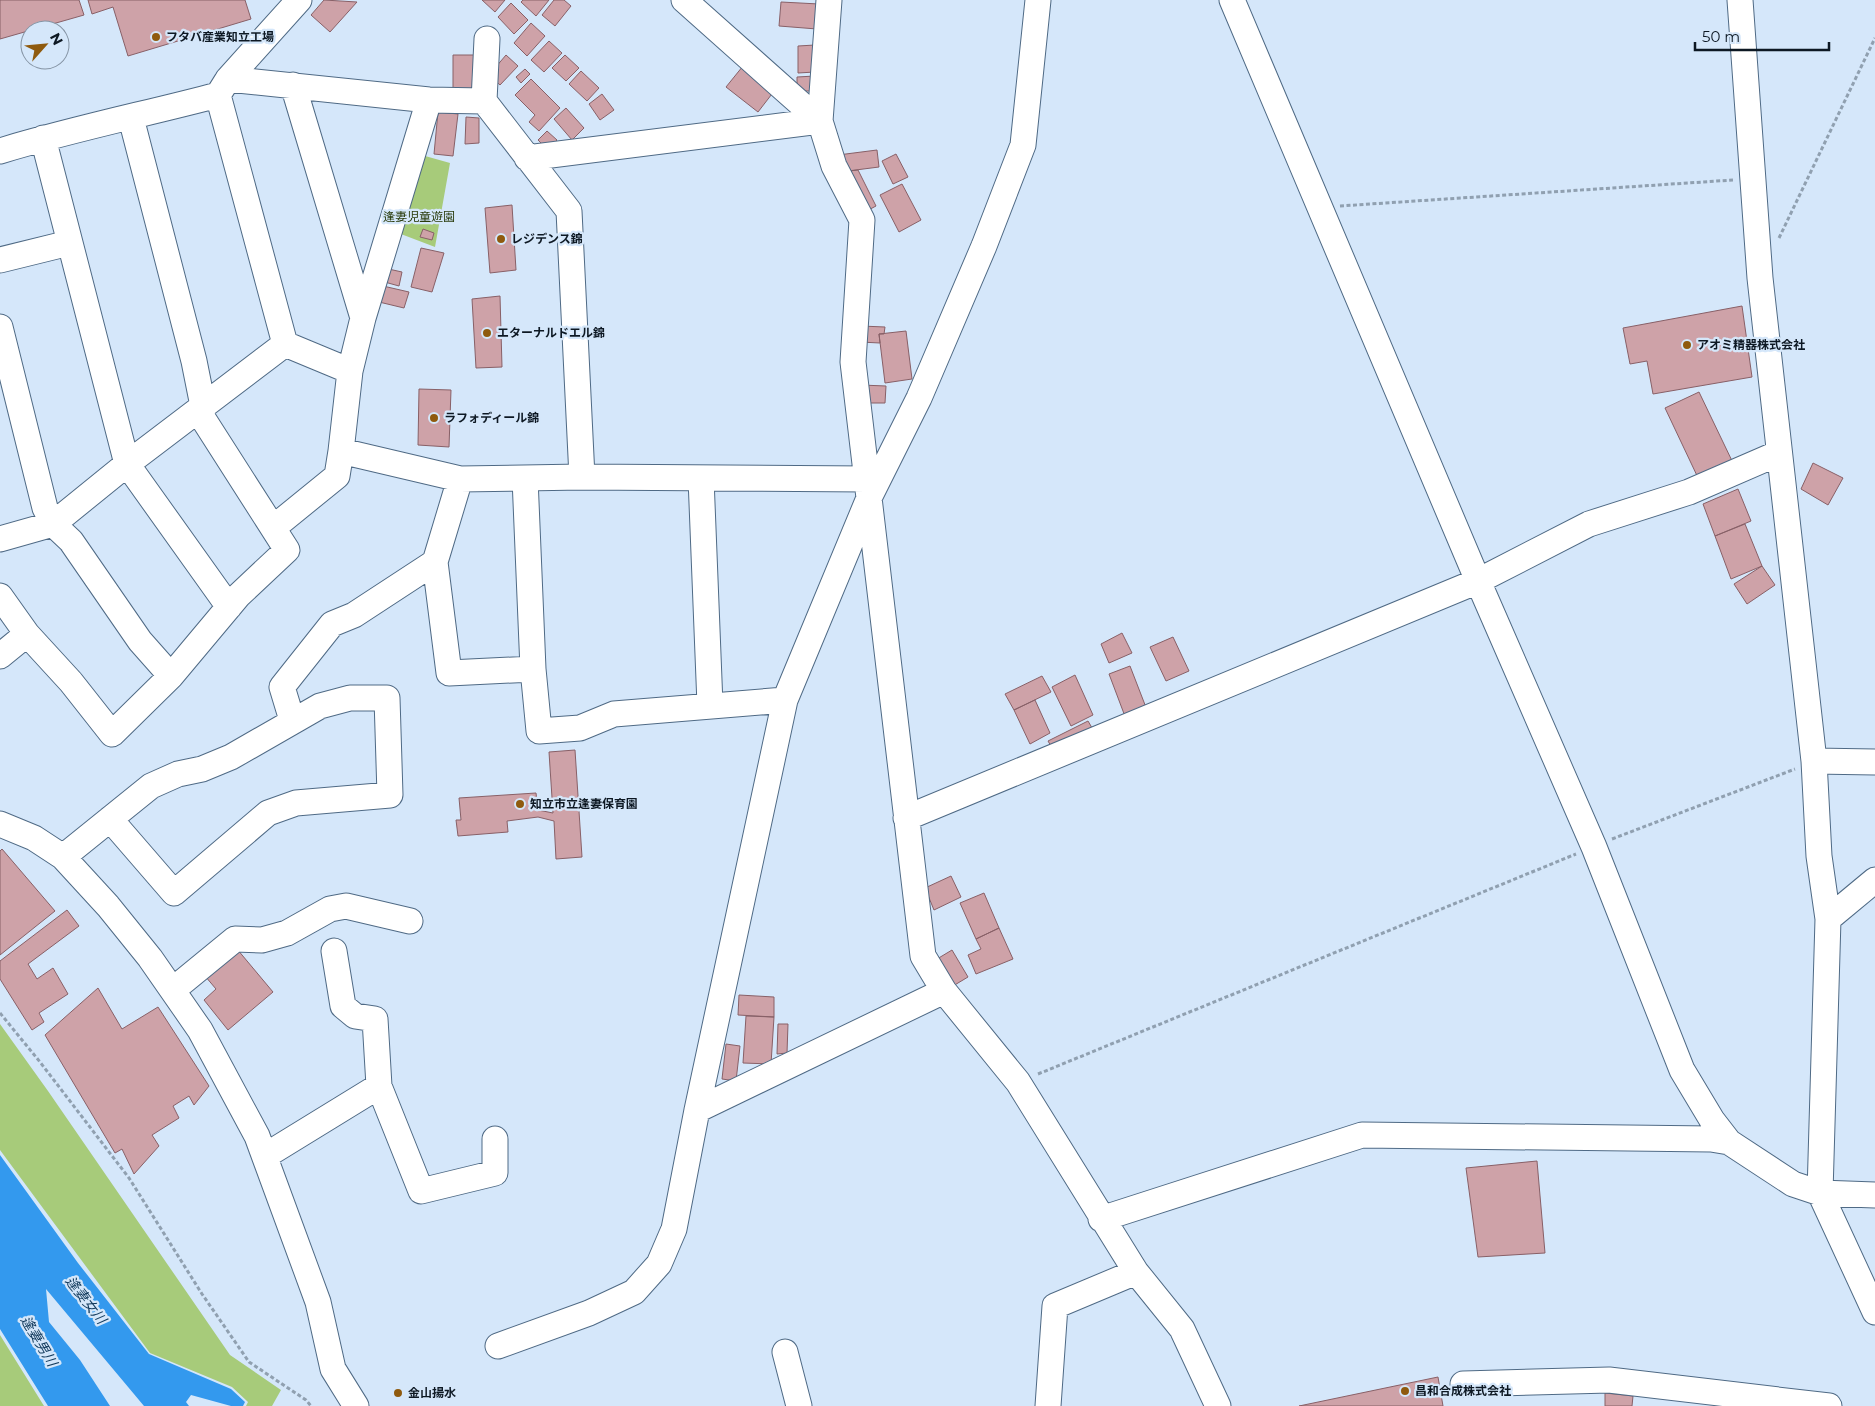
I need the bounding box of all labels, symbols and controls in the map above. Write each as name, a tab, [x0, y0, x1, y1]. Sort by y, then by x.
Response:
north arrow	[20, 20, 70, 70]
scale bar	[1695, 20, 1829, 52]
text: 50 m	[1702, 27, 1740, 46]
place label: フタバ産業知立工場	[166, 29, 274, 44]
text: N	[46, 30, 67, 48]
marker: フタバ産業知立工場	[150, 31, 162, 43]
park label: 逢妻児童遊園	[383, 209, 455, 224]
place label: レジデンス錦	[511, 231, 583, 246]
marker: レジデンス錦	[495, 233, 507, 245]
place label: エターナルドエル錦	[497, 325, 605, 340]
marker: エターナルドエル錦	[481, 327, 493, 339]
place label: アオミ精器株式会社	[1697, 337, 1805, 352]
marker: アオミ精器株式会社	[1681, 339, 1693, 351]
place label: ラフォディール錦	[444, 410, 539, 425]
marker: ラフォディール錦	[428, 412, 440, 424]
place label: 知立市立逢妻保育園	[530, 796, 638, 811]
marker: 知立市立逢妻保育園	[514, 798, 526, 810]
water label: 逢妻女川	[62, 1272, 112, 1329]
water label: 逢妻男川	[17, 1312, 62, 1371]
place label: 昌和合成株式会社	[1415, 1383, 1511, 1398]
place label: 金山揚水	[408, 1385, 456, 1400]
marker: 昌和合成株式会社	[1399, 1385, 1411, 1397]
marker: 金山揚水	[392, 1387, 404, 1399]

